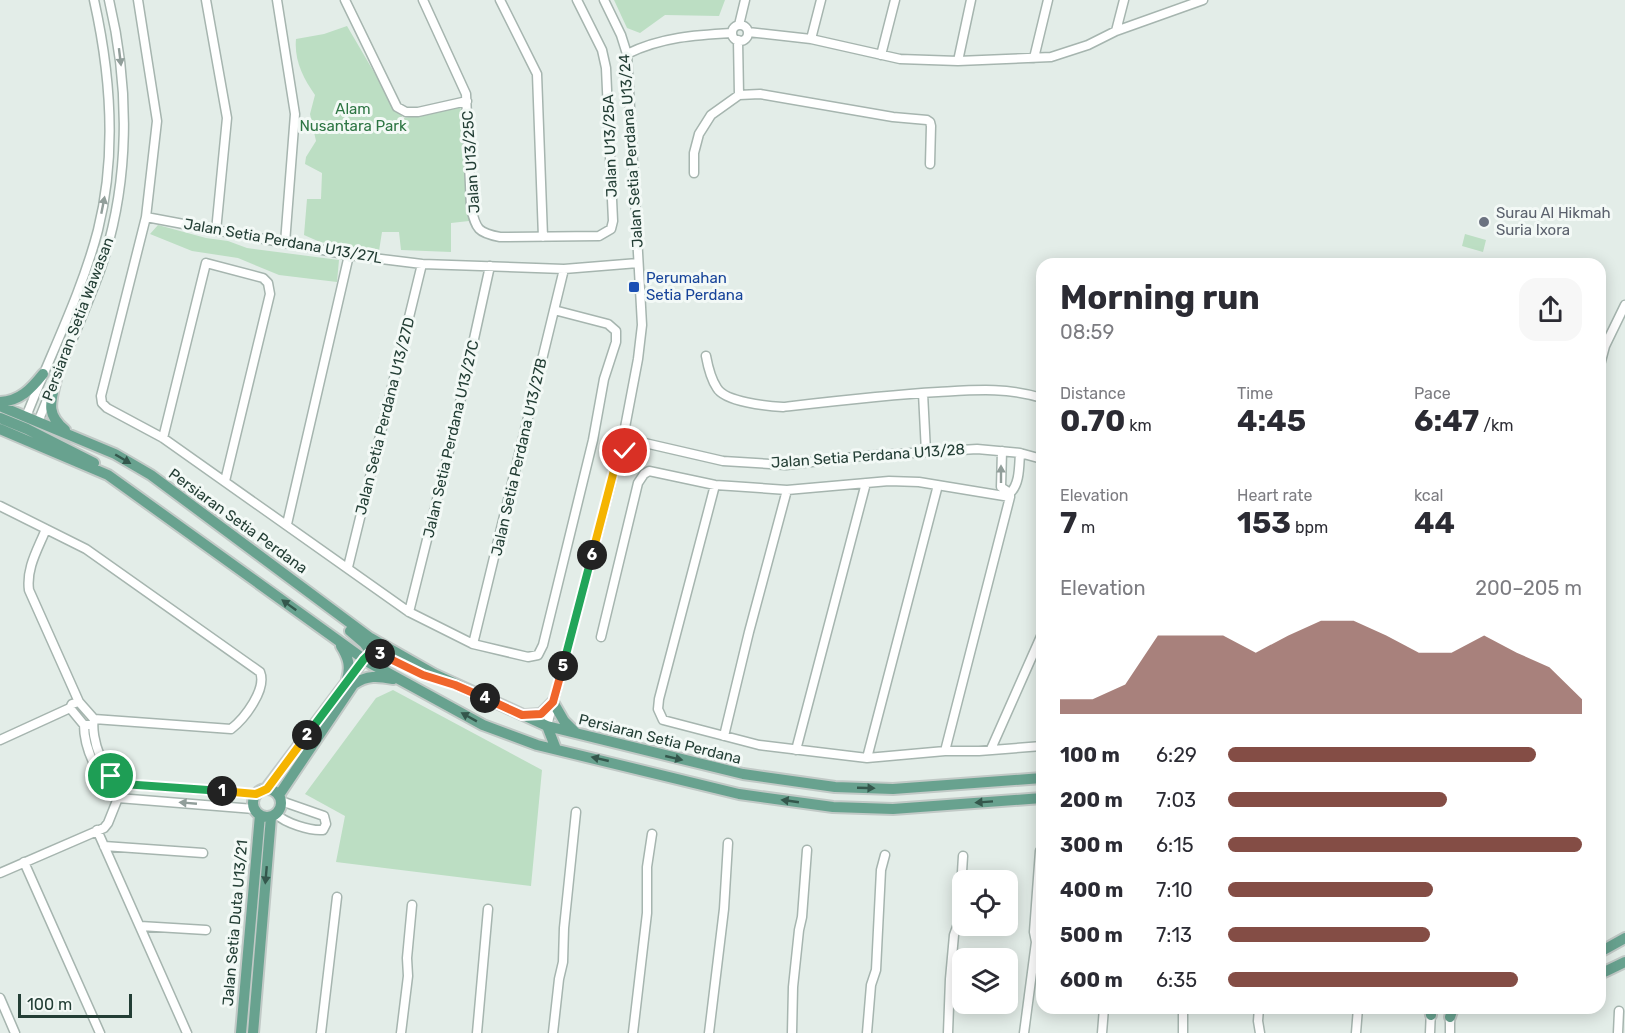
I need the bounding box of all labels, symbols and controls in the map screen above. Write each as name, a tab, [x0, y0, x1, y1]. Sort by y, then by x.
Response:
one-way arrow	[115, 48, 124, 67]
street label: Jalan Setia Perdana U13/24	[615, 54, 647, 248]
street label: Jalan U13/25A	[599, 94, 621, 198]
park label: Alam Nusantara Park	[299, 100, 407, 135]
street label: Jalan U13/25C	[458, 110, 484, 214]
one-way arrow	[99, 195, 108, 214]
place label: Surau Al Hikmah Suria Ixora	[1496, 204, 1611, 239]
street label: Jalan Setia Perdana U13/27L	[182, 215, 384, 267]
marker: Surau Al Hikmah Suria Ixora	[1477, 215, 1491, 229]
street label: Persiaran Setia Wawasan	[38, 235, 118, 403]
place label: Perumahan Setia Perdana	[646, 269, 743, 304]
text: Morning run	[1060, 278, 1260, 317]
button: share	[1519, 278, 1582, 341]
marker: Perumahan Setia Perdana	[627, 280, 641, 294]
street label: Jalan Setia Perdana U13/27D	[352, 315, 418, 517]
text: 08:59	[1060, 320, 1114, 344]
street label: Jalan Setia Perdana U13/27C	[419, 338, 483, 540]
street label: Jalan Setia Perdana U13/27B	[487, 356, 551, 558]
text: Distance	[1060, 384, 1126, 403]
text: Time	[1237, 384, 1273, 403]
text: Pace	[1414, 384, 1451, 403]
text: 0.70	[1060, 403, 1125, 439]
text: 4:45	[1237, 403, 1306, 439]
text: 6:47	[1414, 403, 1479, 439]
text: km	[1125, 416, 1152, 435]
text: /km	[1479, 416, 1513, 435]
pin	[599, 425, 650, 476]
icon: check	[608, 434, 641, 467]
street label: Jalan Setia Perdana U13/28	[770, 440, 966, 472]
one-way arrow	[115, 454, 131, 465]
street label: Persiaran Setia Perdana	[165, 465, 311, 577]
one-way arrow	[996, 465, 1006, 484]
text: Elevation	[1060, 486, 1129, 505]
text: Heart rate	[1237, 486, 1312, 505]
text: kcal	[1414, 486, 1443, 505]
text: 7	[1060, 505, 1077, 541]
text: 153	[1237, 505, 1291, 541]
text: 44	[1414, 505, 1455, 541]
text: m	[1077, 518, 1095, 537]
text: bpm	[1291, 518, 1328, 537]
pin: 6	[577, 540, 607, 570]
text: 6	[587, 545, 597, 564]
text: Elevation	[1060, 576, 1146, 600]
text: 200–205 m	[1475, 576, 1582, 600]
one-way arrow	[281, 599, 297, 611]
pin: 3	[365, 639, 395, 669]
text: 3	[375, 644, 385, 663]
pin: 5	[548, 651, 578, 681]
text: 5	[558, 656, 568, 675]
pin: 4	[470, 683, 500, 713]
text: 4	[480, 688, 490, 707]
street label: Persiaran Setia Perdana	[577, 710, 743, 768]
one-way arrow	[460, 712, 477, 722]
pin: 2	[292, 720, 322, 750]
text: 2	[302, 725, 312, 744]
text: 100 m	[1060, 743, 1120, 767]
text: 6:29	[1156, 743, 1197, 767]
pin	[85, 750, 136, 801]
one-way arrow	[590, 754, 609, 764]
one-way arrow	[665, 754, 683, 764]
icon: arrive	[94, 759, 127, 792]
pin: 1	[207, 776, 237, 806]
text: 1	[218, 781, 226, 800]
one-way arrow	[857, 783, 876, 792]
text: 200 m	[1060, 788, 1123, 812]
text: 7:03	[1156, 788, 1196, 812]
one-way arrow	[780, 796, 799, 806]
one-way arrow	[975, 797, 994, 807]
one-way arrow	[179, 799, 198, 808]
text: 300 m	[1060, 833, 1123, 857]
text: 6:15	[1156, 833, 1194, 857]
street label: Jalan Setia Duta U13/21	[219, 839, 251, 1007]
one-way arrow	[261, 866, 271, 885]
map controls	[952, 870, 1018, 1014]
button: locate	[952, 870, 1018, 936]
text: 400 m	[1060, 878, 1123, 902]
text: 7:10	[1156, 878, 1193, 902]
text: 500 m	[1060, 923, 1123, 947]
text: 7:13	[1156, 923, 1192, 947]
button: layers	[952, 948, 1018, 1014]
text: 600 m	[1060, 968, 1123, 992]
text: 6:35	[1156, 968, 1197, 992]
scale bar	[18, 991, 132, 1018]
text: 100 m	[27, 995, 72, 1014]

